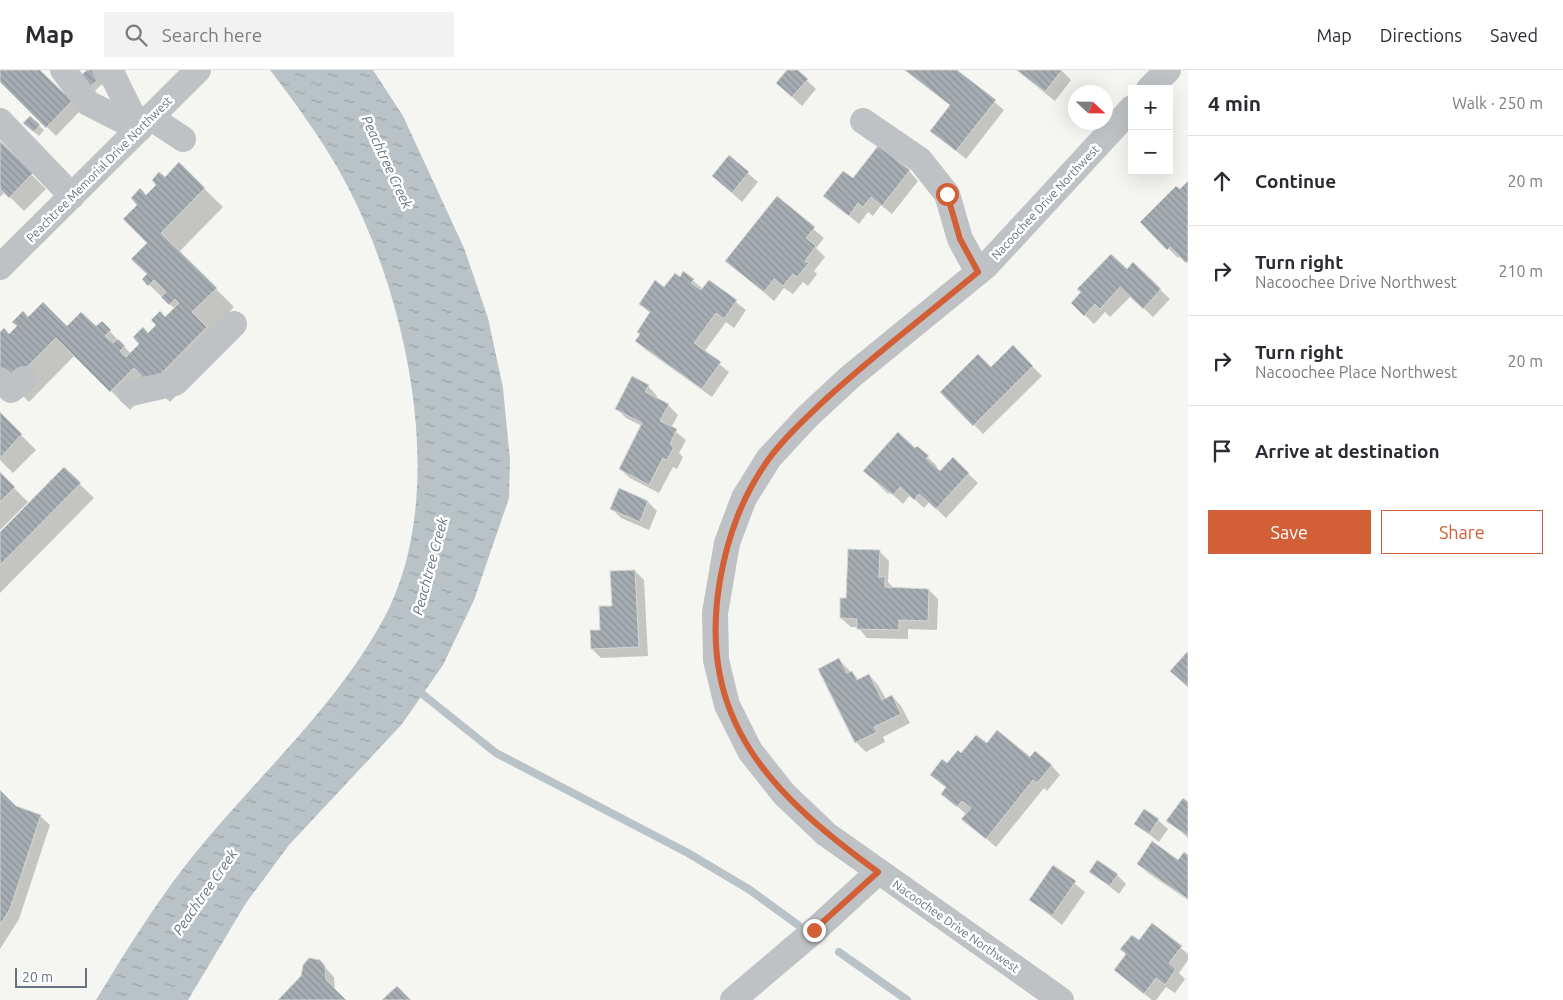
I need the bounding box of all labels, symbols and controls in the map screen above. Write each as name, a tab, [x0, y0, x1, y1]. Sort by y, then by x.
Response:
search box	[104, 12, 454, 57]
text: Map	[25, 21, 74, 48]
icon: search	[122, 21, 150, 49]
text: Search here	[162, 24, 262, 46]
text: Map	[1316, 25, 1352, 45]
text: Directions	[1380, 25, 1462, 45]
text: Saved	[1490, 25, 1538, 45]
north arrow	[1068, 85, 1113, 130]
map controls	[1128, 85, 1173, 175]
button: +	[1128, 85, 1173, 130]
text: 4 min	[1208, 91, 1261, 115]
street label: Peachtree Memorial Drive Northwest	[24, 93, 175, 244]
text: Walk · 250 m	[1452, 94, 1543, 112]
water label: Peachtree Creek	[358, 113, 416, 212]
button: −	[1128, 130, 1173, 175]
street label: Nacoochee Drive Northwest	[989, 142, 1102, 262]
icon: ahead	[1208, 167, 1236, 195]
text: Continue	[1255, 170, 1336, 192]
text: 20 m	[1507, 172, 1543, 190]
route start	[936, 183, 959, 206]
text: Turn right	[1255, 251, 1343, 273]
icon: right	[1208, 257, 1236, 285]
text: 210 m	[1498, 262, 1543, 280]
text: Nacoochee Drive Northwest	[1255, 273, 1457, 291]
text: Turn right	[1255, 341, 1343, 363]
icon: right	[1208, 347, 1236, 375]
text: 20 m	[1507, 352, 1543, 370]
text: Nacoochee Place Northwest	[1255, 363, 1457, 381]
icon: arrive	[1208, 437, 1236, 465]
text: Arrive at destination	[1255, 440, 1440, 462]
button: Save	[1208, 510, 1371, 554]
button: Share	[1381, 510, 1543, 554]
water label: Peachtree Creek	[409, 515, 451, 617]
water label: Peachtree Creek	[170, 846, 241, 938]
street label: Nacoochee Drive Northwest	[890, 877, 1022, 975]
route end	[803, 919, 826, 942]
scale bar	[15, 965, 88, 988]
text: 20 m	[22, 969, 53, 985]

